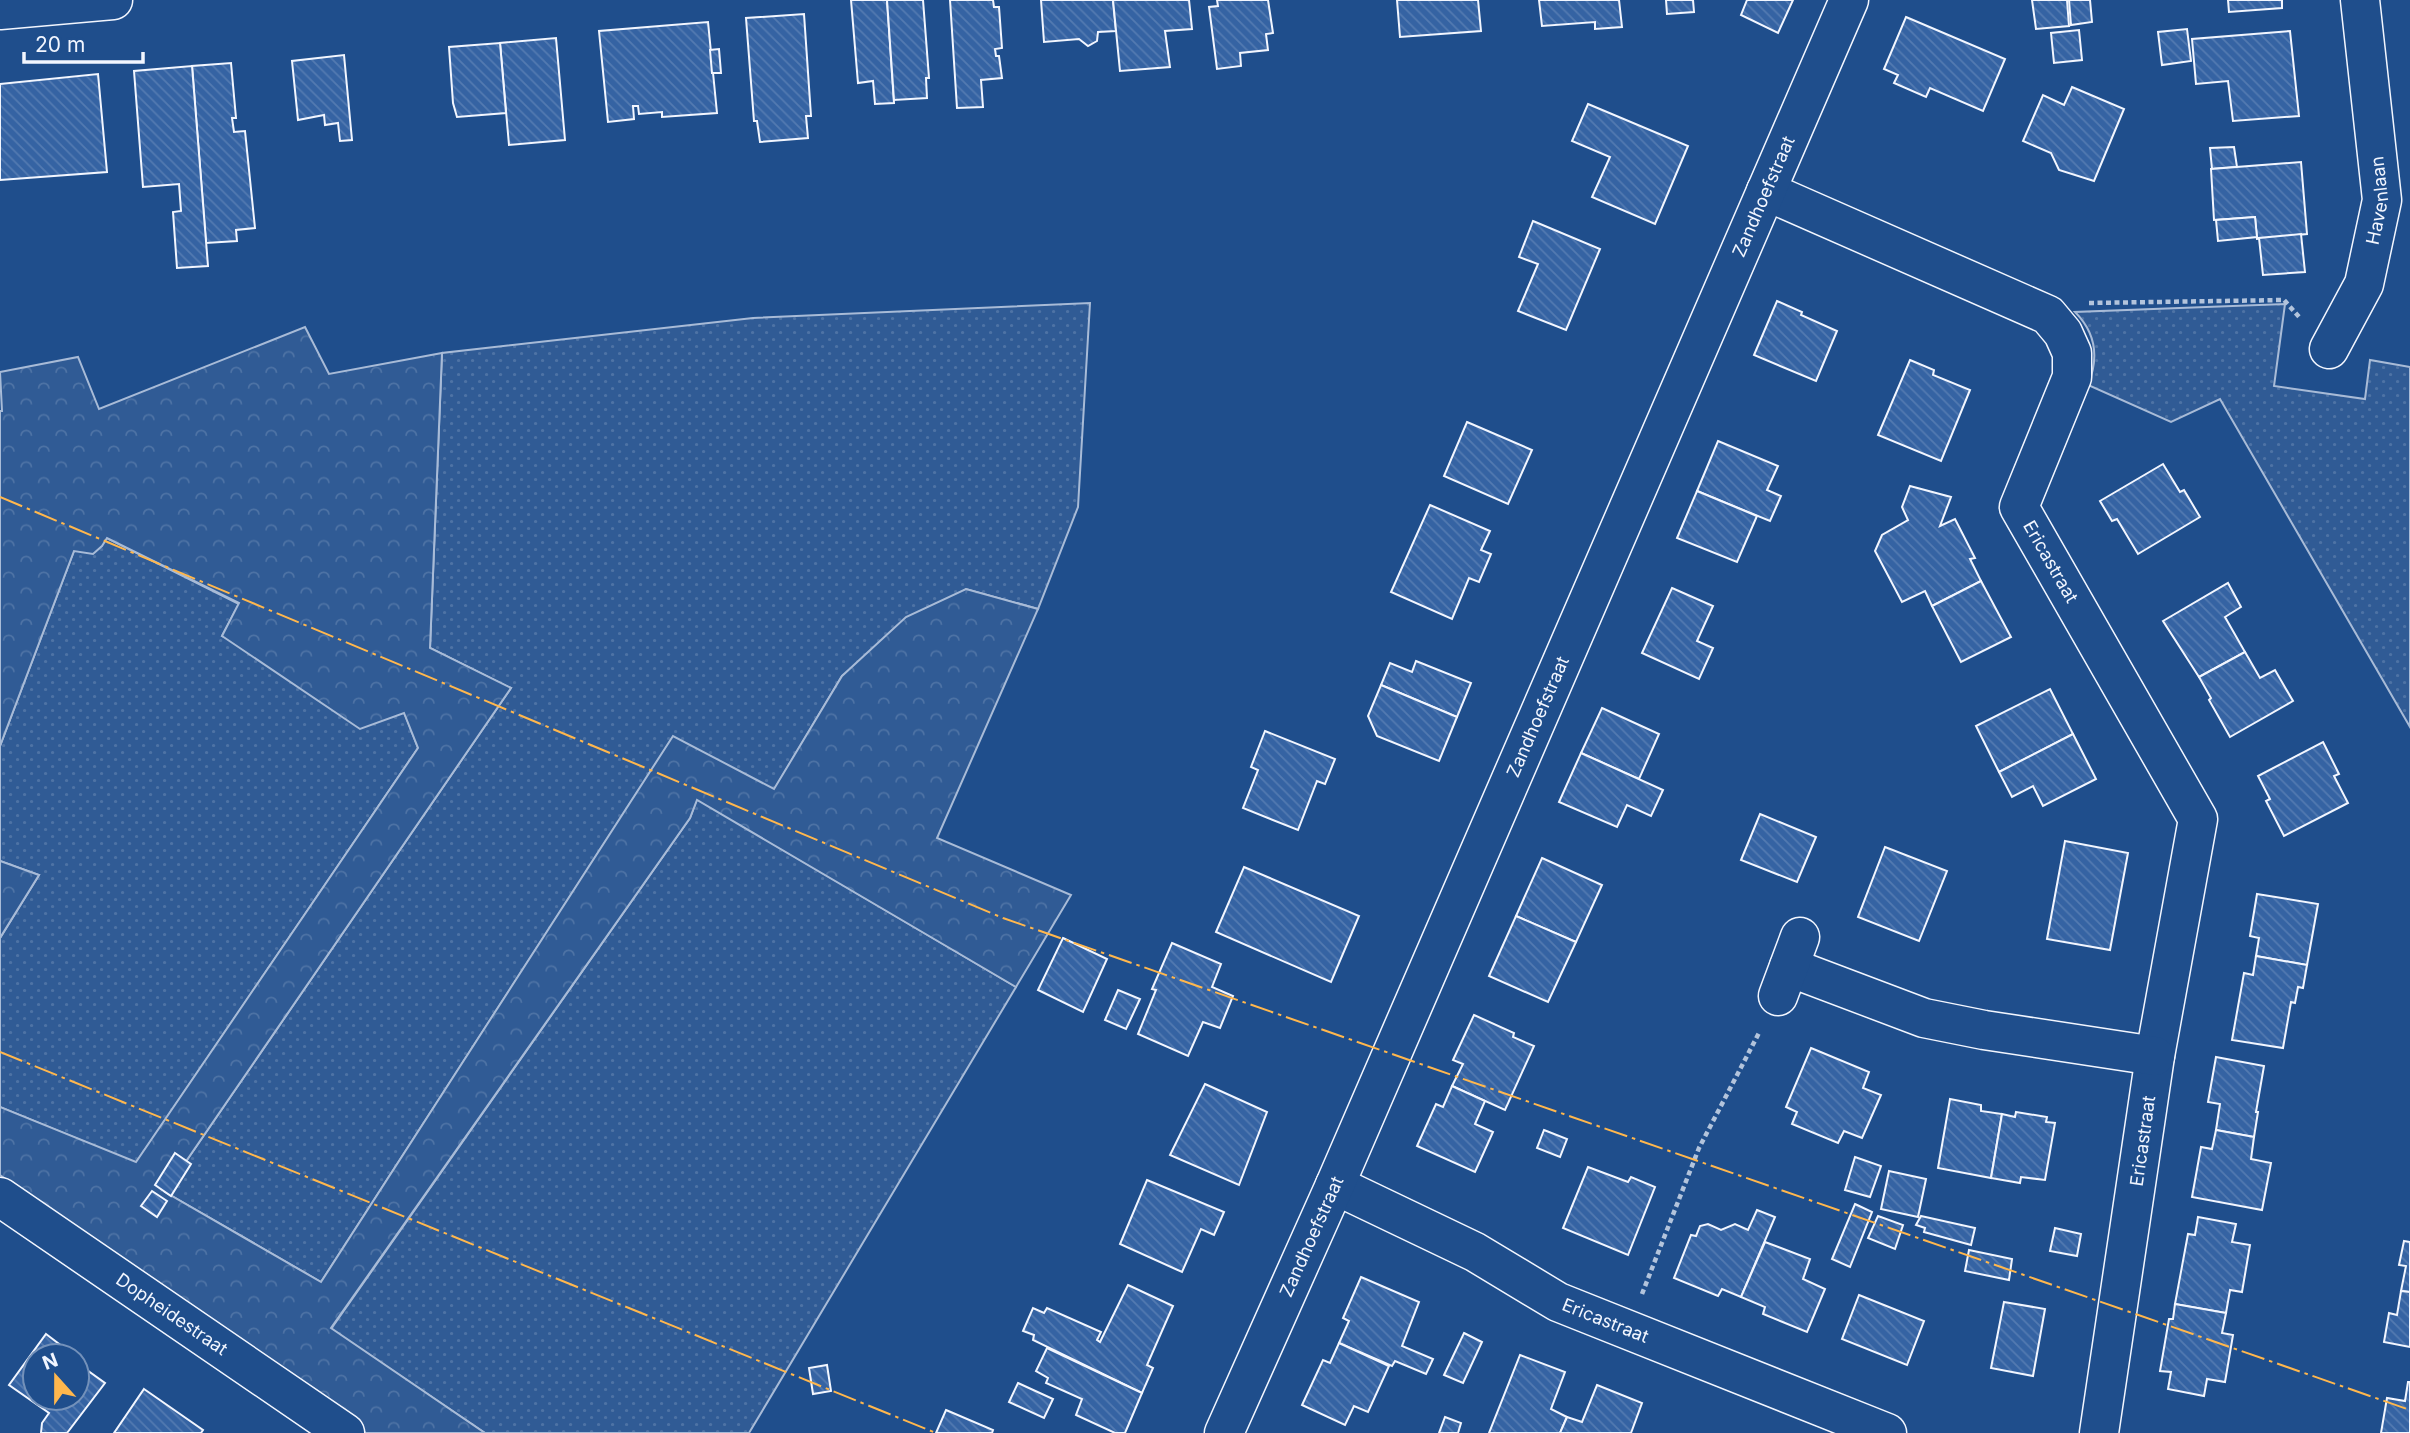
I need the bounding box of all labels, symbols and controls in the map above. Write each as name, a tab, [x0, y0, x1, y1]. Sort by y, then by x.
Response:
scale bar	[24, 21, 144, 65]
text: 20 m	[35, 32, 85, 57]
street label: Zandhoefstraat	[1728, 133, 1799, 260]
street label: Havenlaan	[2362, 155, 2392, 246]
street label: Ericastraat	[2019, 517, 2083, 606]
street label: Zandhoefstraat	[1502, 653, 1573, 780]
street label: Ericastraat	[2126, 1094, 2159, 1187]
street label: Zandhoefstraat	[1275, 1173, 1347, 1300]
street label: Dopheidestraat	[112, 1269, 232, 1359]
street label: Ericastraat	[1559, 1294, 1652, 1347]
north arrow	[21, 1342, 91, 1412]
text: N	[39, 1348, 61, 1375]

